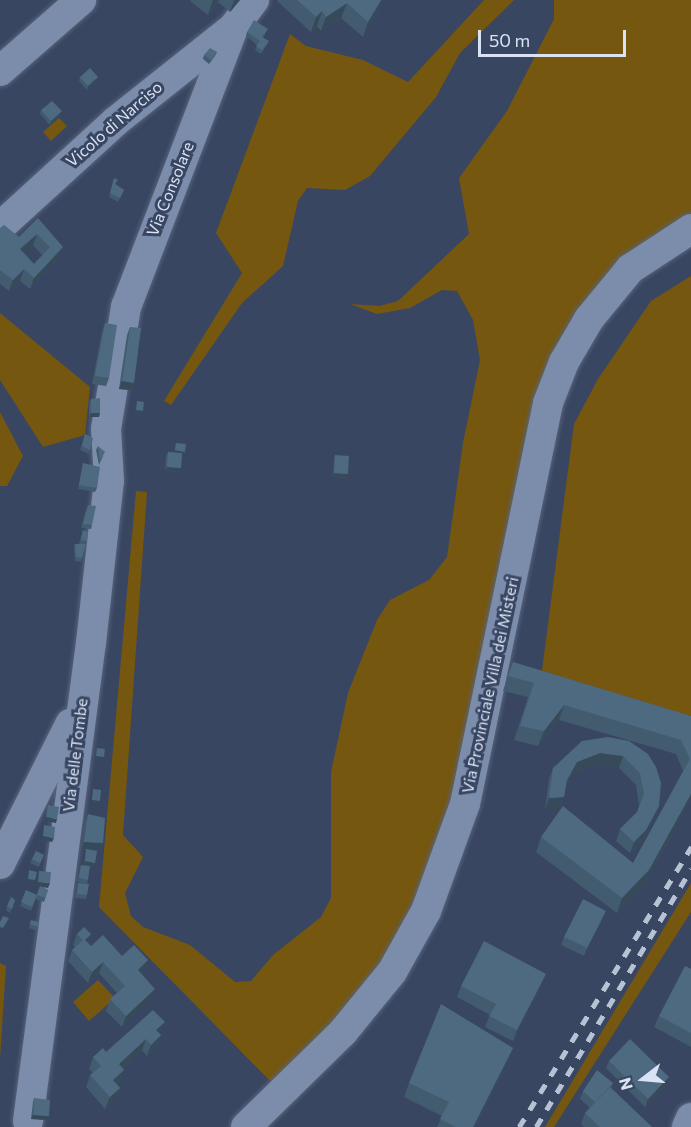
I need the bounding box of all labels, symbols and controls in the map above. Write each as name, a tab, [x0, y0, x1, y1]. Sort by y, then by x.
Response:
scale bar	[481, 18, 630, 56]
text: 50 m	[489, 29, 530, 51]
street label: Vicolo di Narciso	[62, 77, 166, 171]
street label: Via Consolare	[142, 139, 198, 239]
street label: Via Provinciale Villa dei Misteri	[458, 575, 522, 795]
street label: Via delle Tombe	[59, 697, 91, 813]
north arrow	[613, 1049, 673, 1109]
text: N	[614, 1076, 636, 1092]

